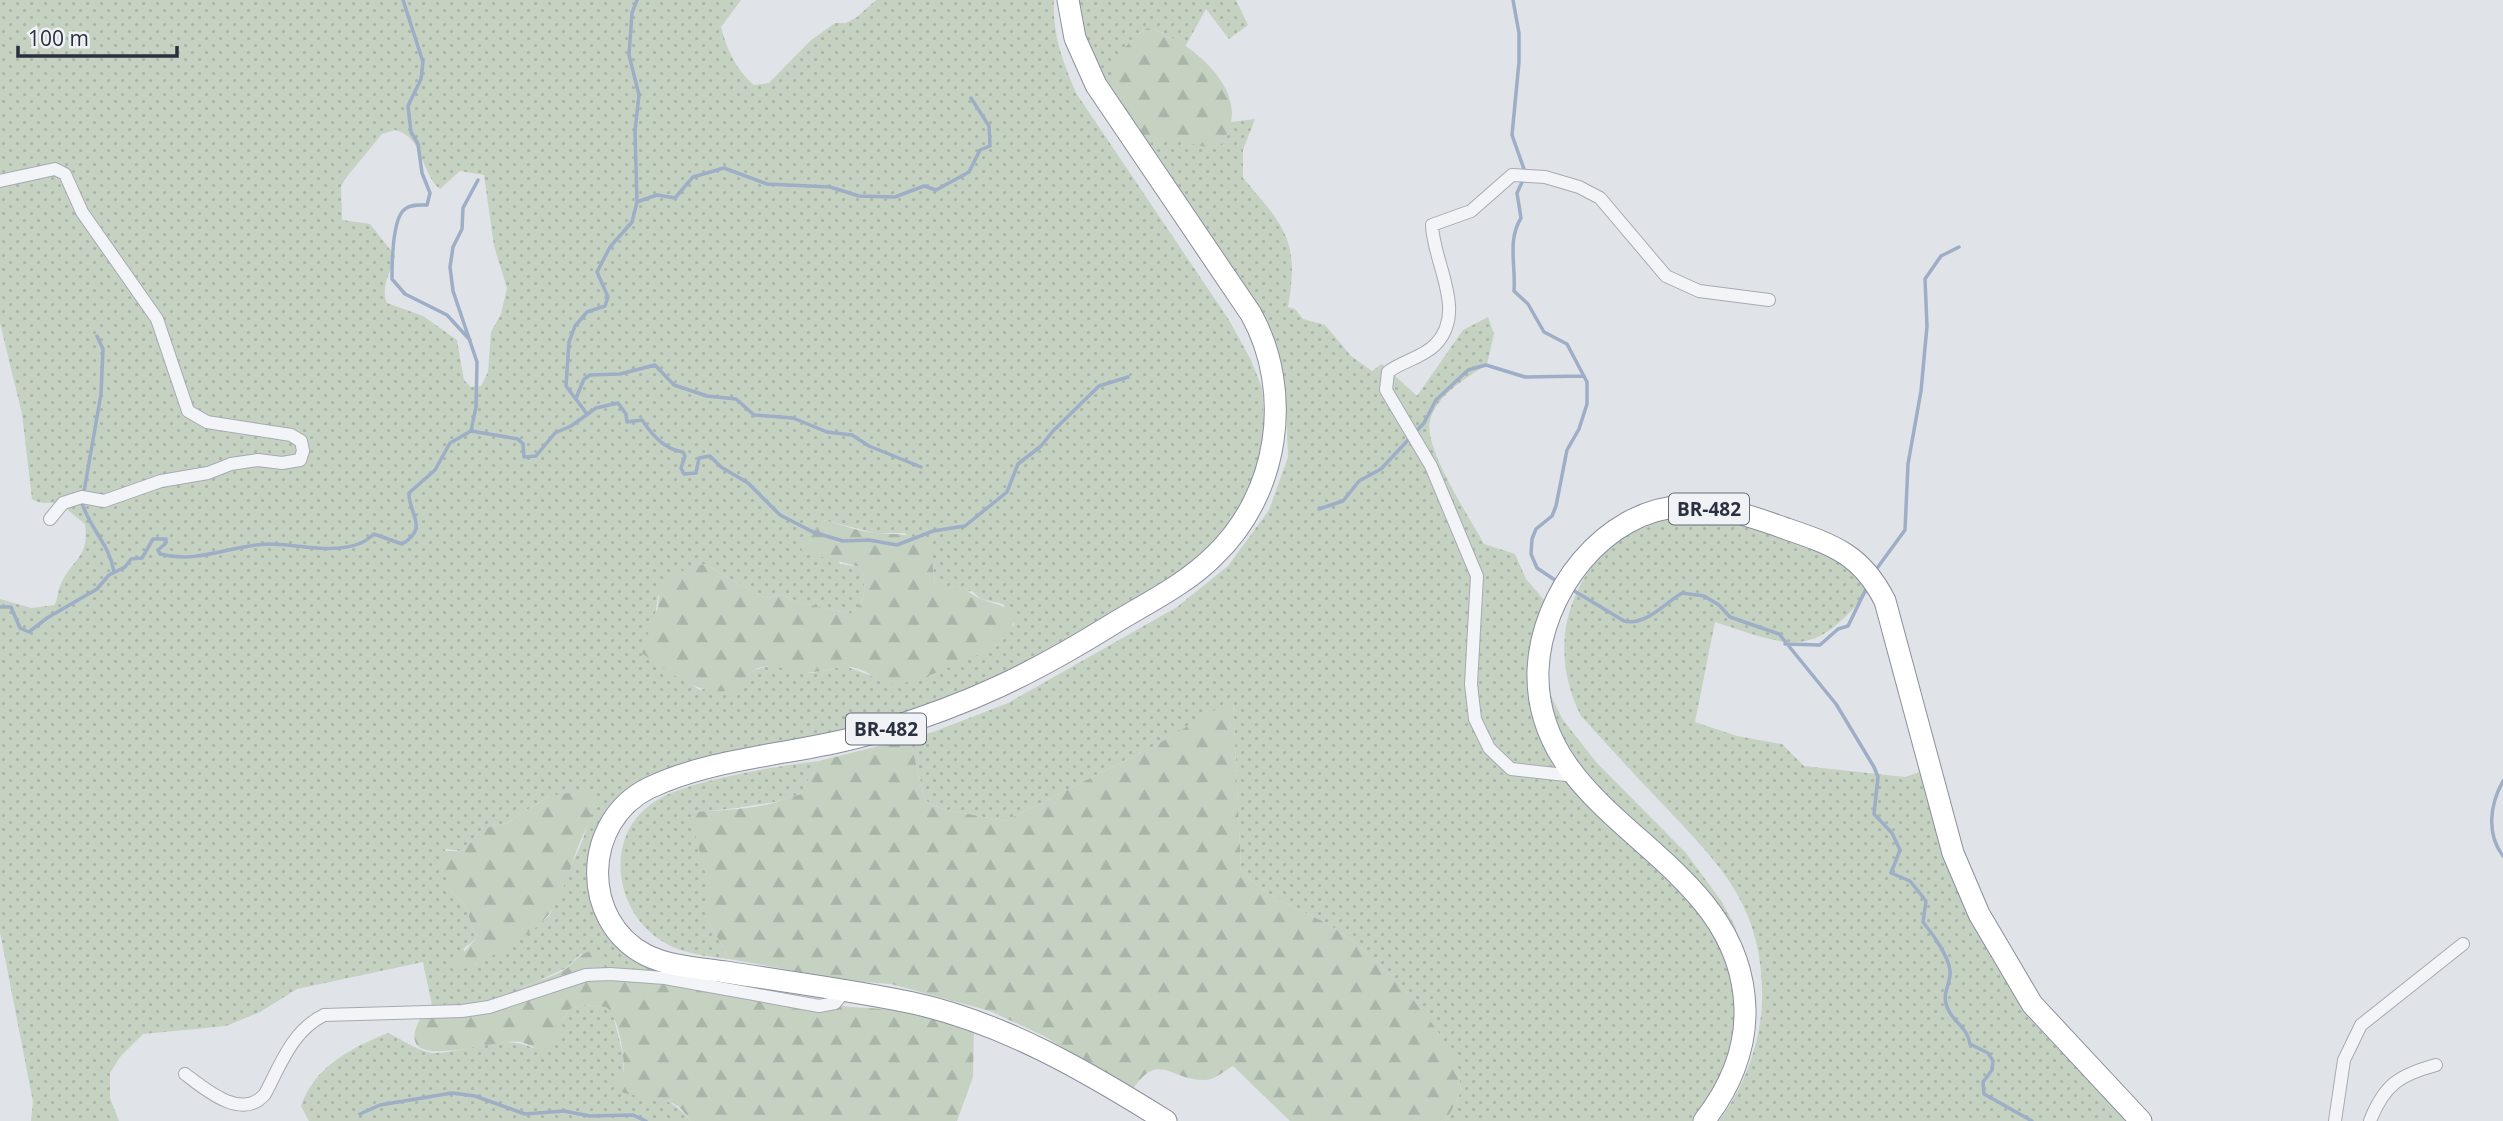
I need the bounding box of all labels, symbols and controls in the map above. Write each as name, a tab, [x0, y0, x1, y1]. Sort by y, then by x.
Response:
scale bar	[18, 14, 177, 58]
text: 100 m	[28, 24, 89, 52]
road number: BR-482	[1669, 494, 1749, 524]
road number: BR-482	[846, 714, 926, 744]

